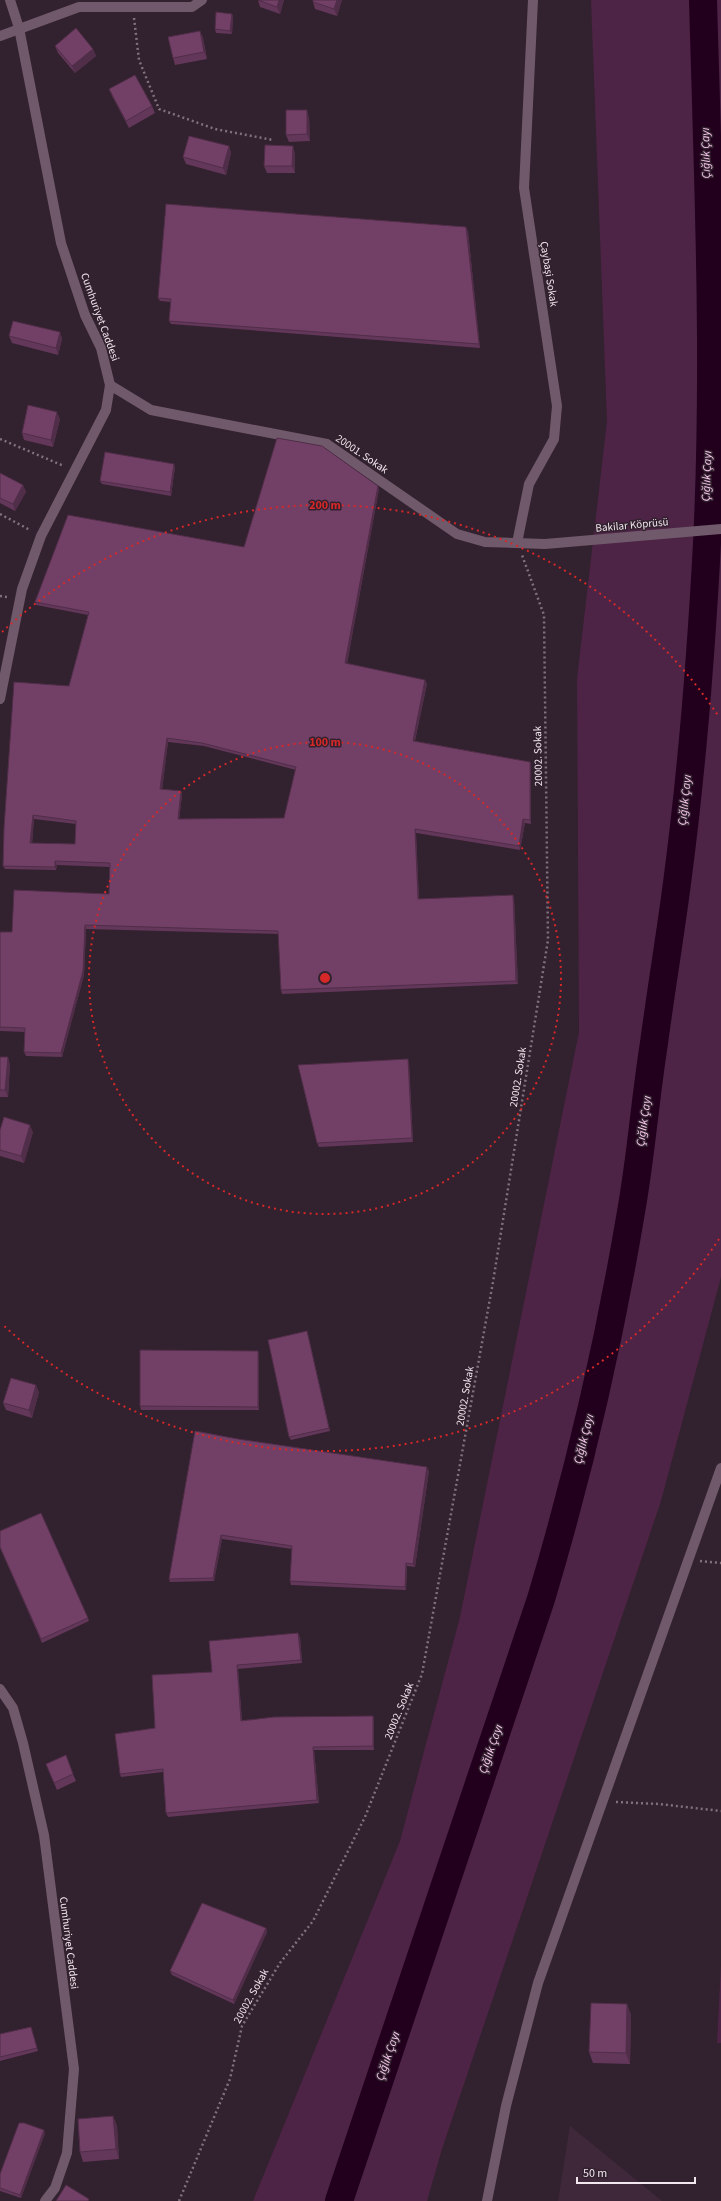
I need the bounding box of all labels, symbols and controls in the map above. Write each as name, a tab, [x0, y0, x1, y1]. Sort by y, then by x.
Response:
water label: Çığlık Çayı	[697, 127, 715, 179]
street label: Çaybaşi Sokak	[536, 240, 562, 308]
street label: Cumhuriyet Caddesi	[77, 271, 123, 363]
street label: 20001. Sokak	[333, 431, 392, 477]
water label: Çığlık Çayı	[698, 450, 716, 502]
text: 200 m	[309, 497, 341, 514]
street label: Bakilar Köprüsü	[595, 514, 669, 536]
street label: 20002. Sokak	[530, 725, 546, 786]
text: 100 m	[309, 734, 341, 751]
water label: Çığlık Çayı	[674, 774, 696, 826]
centre of rings	[318, 971, 332, 985]
street label: 20002. Sokak	[506, 1045, 530, 1108]
water label: Çığlık Çayı	[632, 1094, 656, 1147]
street label: 20002. Sokak	[452, 1364, 478, 1427]
water label: Çığlık Çayı	[570, 1412, 598, 1466]
street label: 20002. Sokak	[381, 1680, 417, 1742]
water label: Çığlık Çayı	[475, 1722, 507, 1776]
street label: Cumhuriyet Caddesi	[56, 1896, 82, 1990]
street label: 20002. Sokak	[230, 1965, 272, 2026]
water label: Çığlık Çayı	[372, 2029, 404, 2083]
scale bar	[577, 2159, 695, 2185]
text: 50 m	[583, 2165, 607, 2182]

